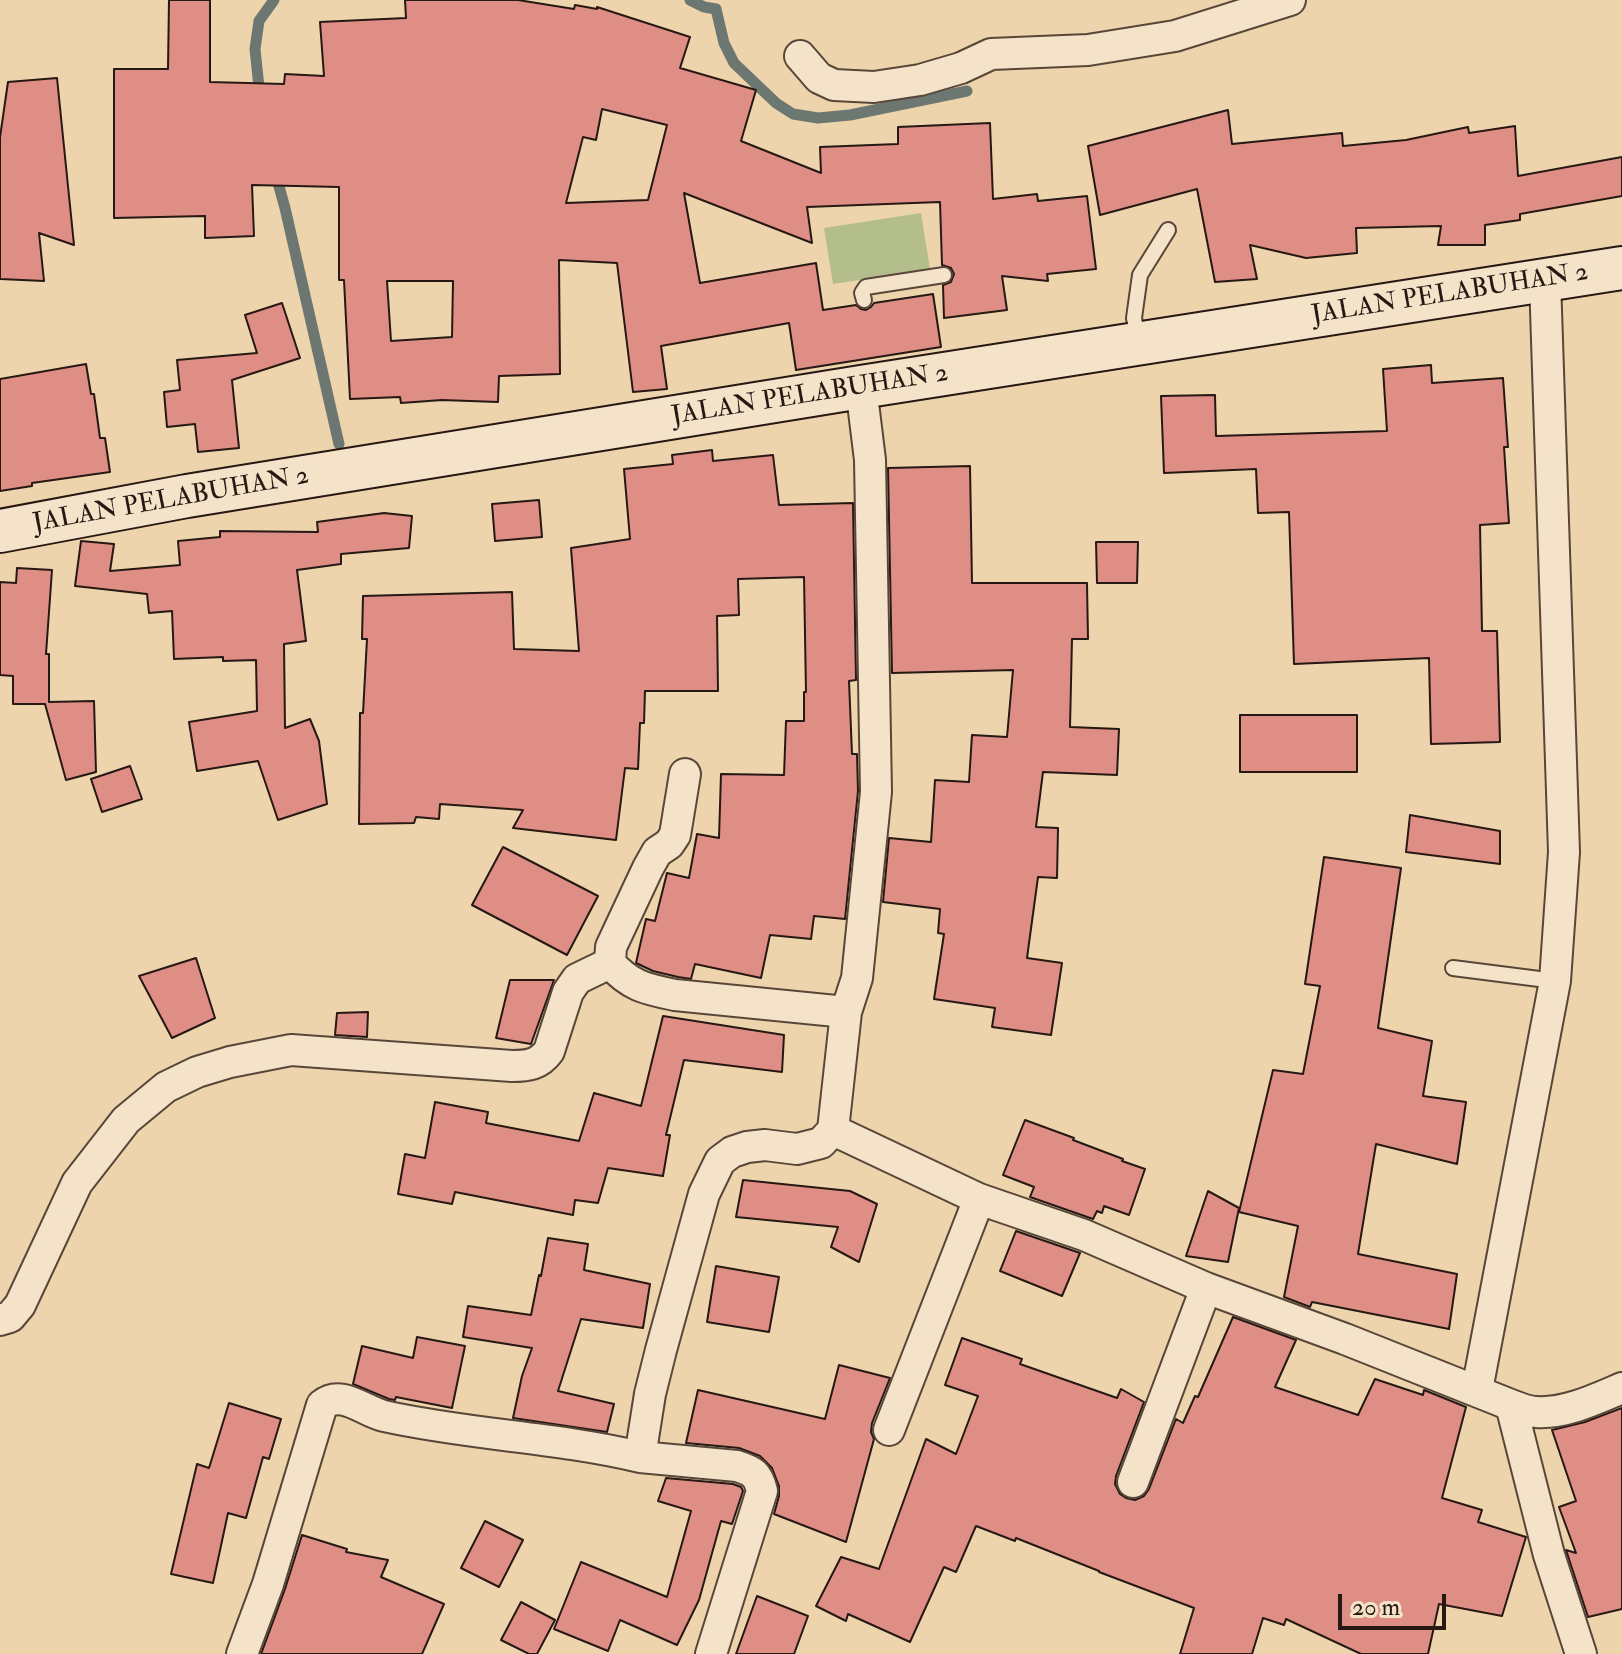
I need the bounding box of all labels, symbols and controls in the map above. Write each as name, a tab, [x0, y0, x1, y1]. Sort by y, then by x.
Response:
street label: JALAN PELABUHAN 2	[1309, 258, 1591, 332]
street label: JALAN PELABUHAN 2	[669, 359, 951, 433]
street label: JALAN PELABUHAN 2	[31, 461, 311, 541]
scale bar	[1342, 1578, 1450, 1628]
text: 20 m	[1352, 1592, 1400, 1623]

